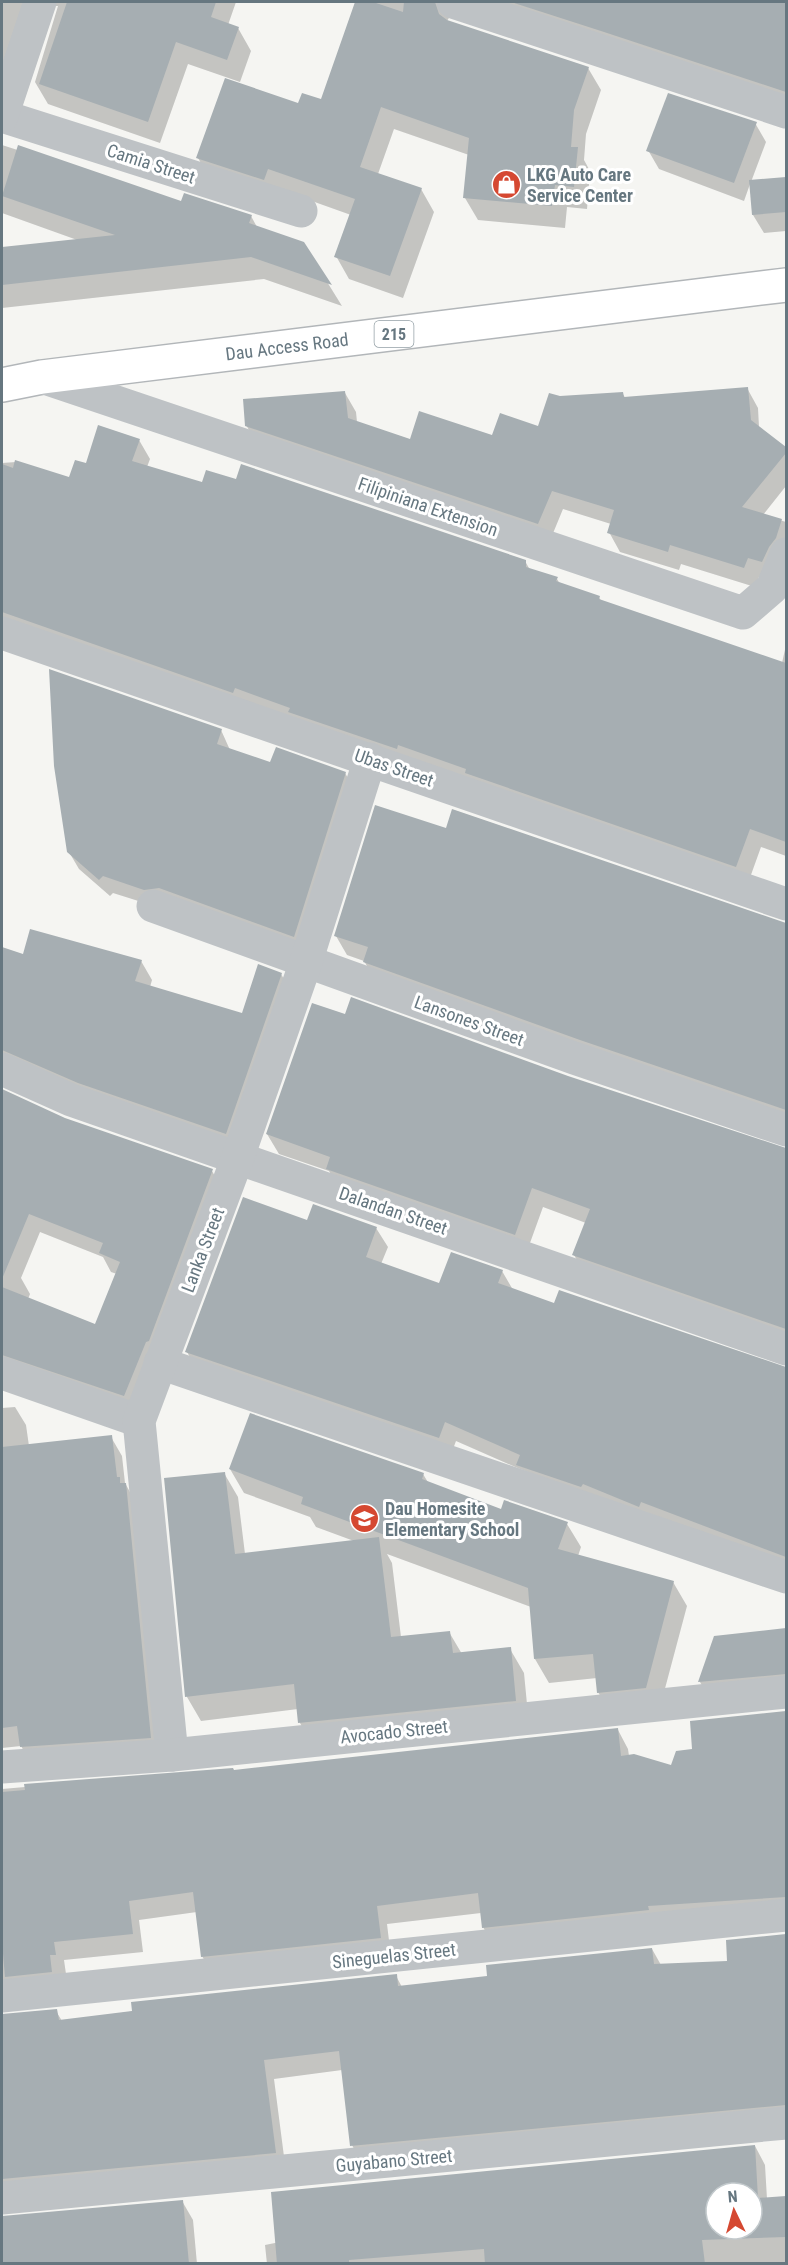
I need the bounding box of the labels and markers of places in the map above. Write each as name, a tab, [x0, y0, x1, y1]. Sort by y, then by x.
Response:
place label: LKG Auto Care Service Center	[527, 164, 633, 206]
shop icon: LKG Auto Care Service Center	[490, 169, 522, 201]
place label: Dau Homesite Elementary School	[385, 1498, 519, 1540]
school or university icon: Dau Homesite Elementary School	[348, 1503, 380, 1535]

